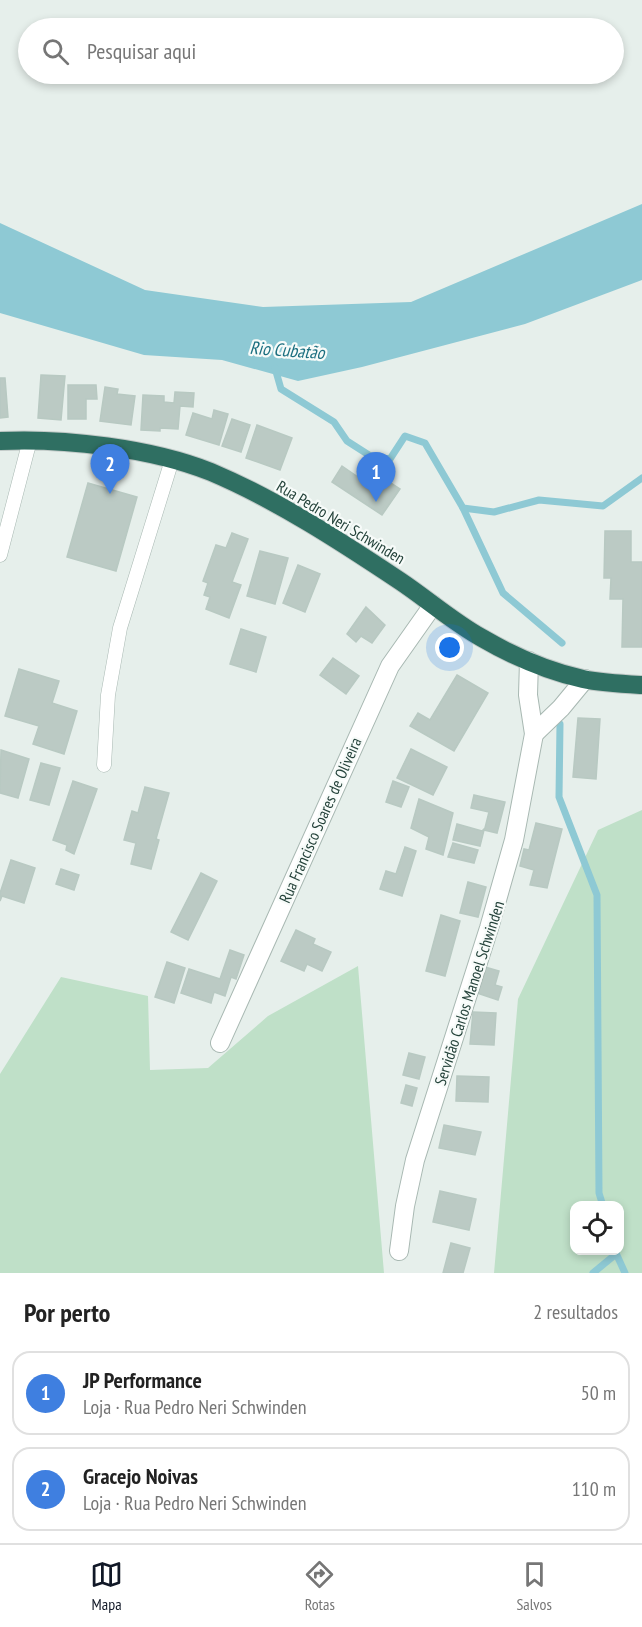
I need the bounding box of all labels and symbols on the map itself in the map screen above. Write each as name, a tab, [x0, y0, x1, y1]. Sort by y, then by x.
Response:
water label: Rio Cubatão	[249, 336, 326, 364]
pin: 2	[90, 444, 130, 494]
pin: 1	[356, 452, 395, 502]
street label: Rua Pedro Neri Schwinden	[273, 476, 409, 568]
your location	[435, 633, 464, 662]
street label: Rua Francisco Soares de Oliveira	[274, 734, 366, 906]
street label: Servidão Carlos Manoel Schwinden	[430, 898, 508, 1088]

